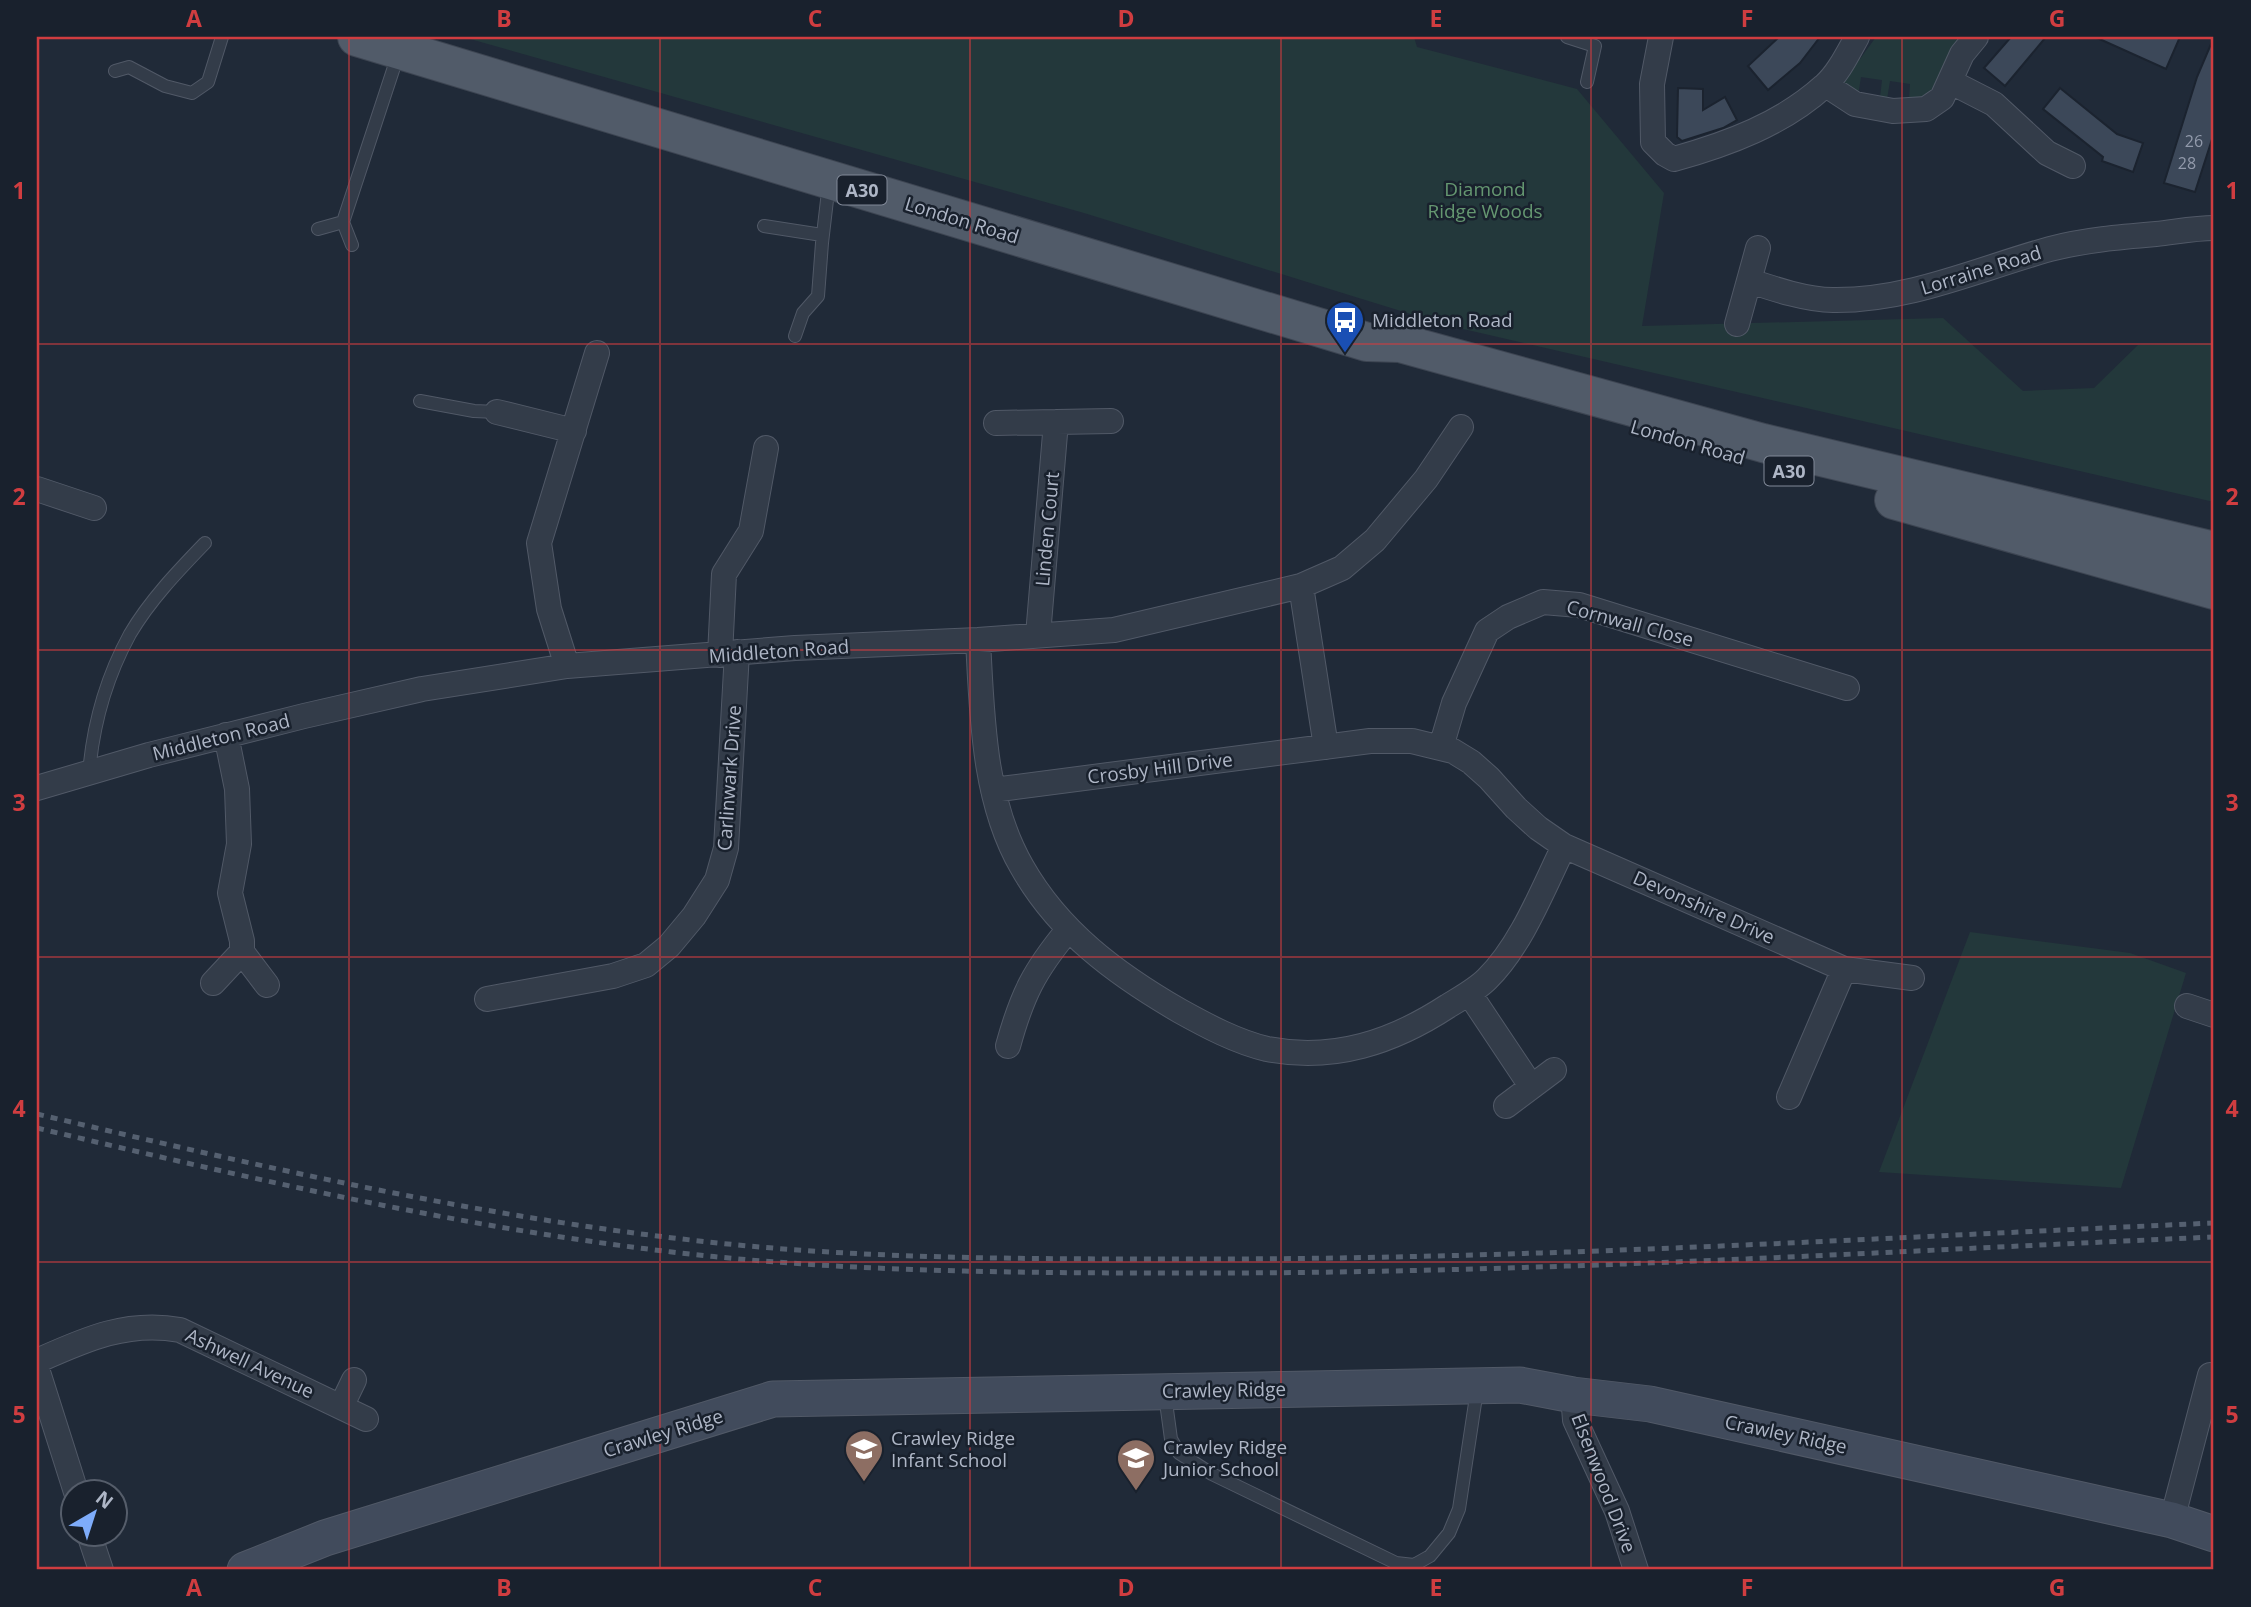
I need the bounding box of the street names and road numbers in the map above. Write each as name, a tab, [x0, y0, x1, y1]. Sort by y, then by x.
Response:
road number: A30	[838, 176, 886, 204]
street label: London Road	[902, 190, 1022, 250]
street label: Lorraine Road	[1918, 239, 2044, 301]
street label: London Road	[1628, 413, 1748, 471]
road number: A30	[1764, 457, 1814, 486]
street label: Linden Court	[1029, 470, 1065, 587]
street label: Cornwall Close	[1564, 594, 1696, 652]
street label: Middleton Road	[708, 633, 850, 669]
street label: Carlinwark Drive	[711, 704, 747, 852]
street label: Middleton Road	[150, 707, 292, 767]
street label: Crosby Hill Drive	[1086, 746, 1234, 790]
street label: Devonshire Drive	[1629, 864, 1779, 950]
street label: Ashwell Avenue	[182, 1322, 318, 1404]
street label: Crawley Ridge	[1162, 1376, 1286, 1404]
street label: Crawley Ridge	[600, 1402, 726, 1464]
street label: Crawley Ridge	[1723, 1408, 1849, 1460]
street label: Elsenwood Drive	[1565, 1410, 1643, 1556]

